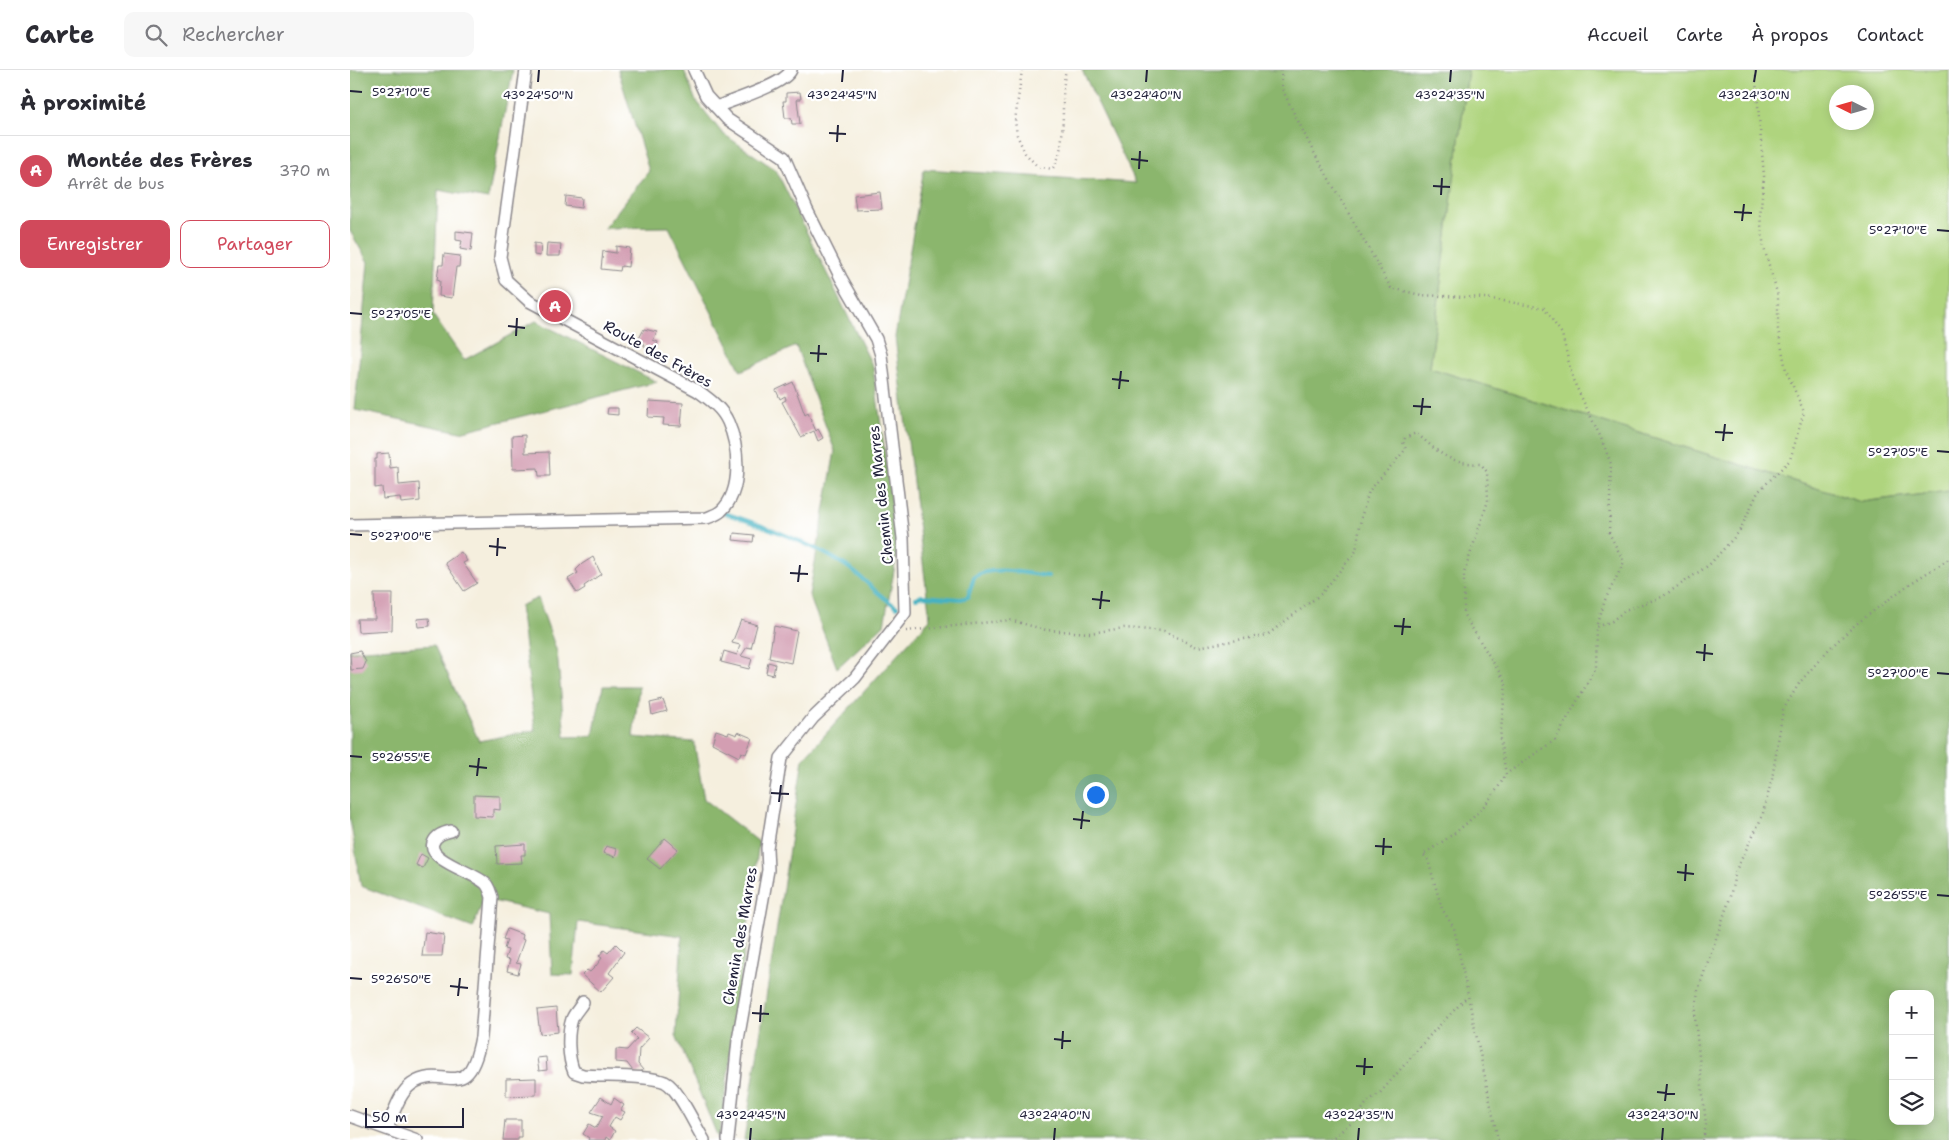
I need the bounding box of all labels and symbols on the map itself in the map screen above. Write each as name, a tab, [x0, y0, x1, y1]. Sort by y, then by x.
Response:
text: 5°27'10"E	[372, 84, 430, 100]
north arrow	[1829, 85, 1874, 130]
text: 43°24'50"N	[503, 87, 573, 103]
text: 43°24'45"N	[807, 87, 877, 103]
text: 43°24'40"N	[1110, 87, 1182, 103]
text: 43°24'35"N	[1415, 87, 1485, 103]
text: 43°24'30"N	[1718, 87, 1790, 103]
text: 5°27'10"E	[1869, 222, 1927, 238]
pin: A	[539, 287, 571, 325]
text: 5°27'05"E	[371, 306, 431, 322]
street label: Route des Frères	[600, 316, 716, 392]
street label: Chemin des Marres	[864, 424, 898, 566]
text: 5°27'05"E	[1868, 444, 1928, 460]
text: 5°27'00"E	[370, 528, 432, 544]
text: 5°27'00"E	[1867, 665, 1929, 681]
text: 5°26'55"E	[372, 749, 430, 765]
your location	[1083, 782, 1109, 808]
street label: Chemin des Marres	[718, 865, 762, 1007]
text: 5°26'55"E	[1869, 887, 1927, 903]
text: 5°26'50"E	[371, 971, 431, 987]
scale bar	[365, 1105, 464, 1128]
text: 43°24'45"N	[716, 1107, 786, 1123]
text: 43°24'40"N	[1019, 1107, 1091, 1123]
text: 43°24'35"N	[1324, 1107, 1394, 1123]
text: 43°24'30"N	[1627, 1107, 1699, 1123]

